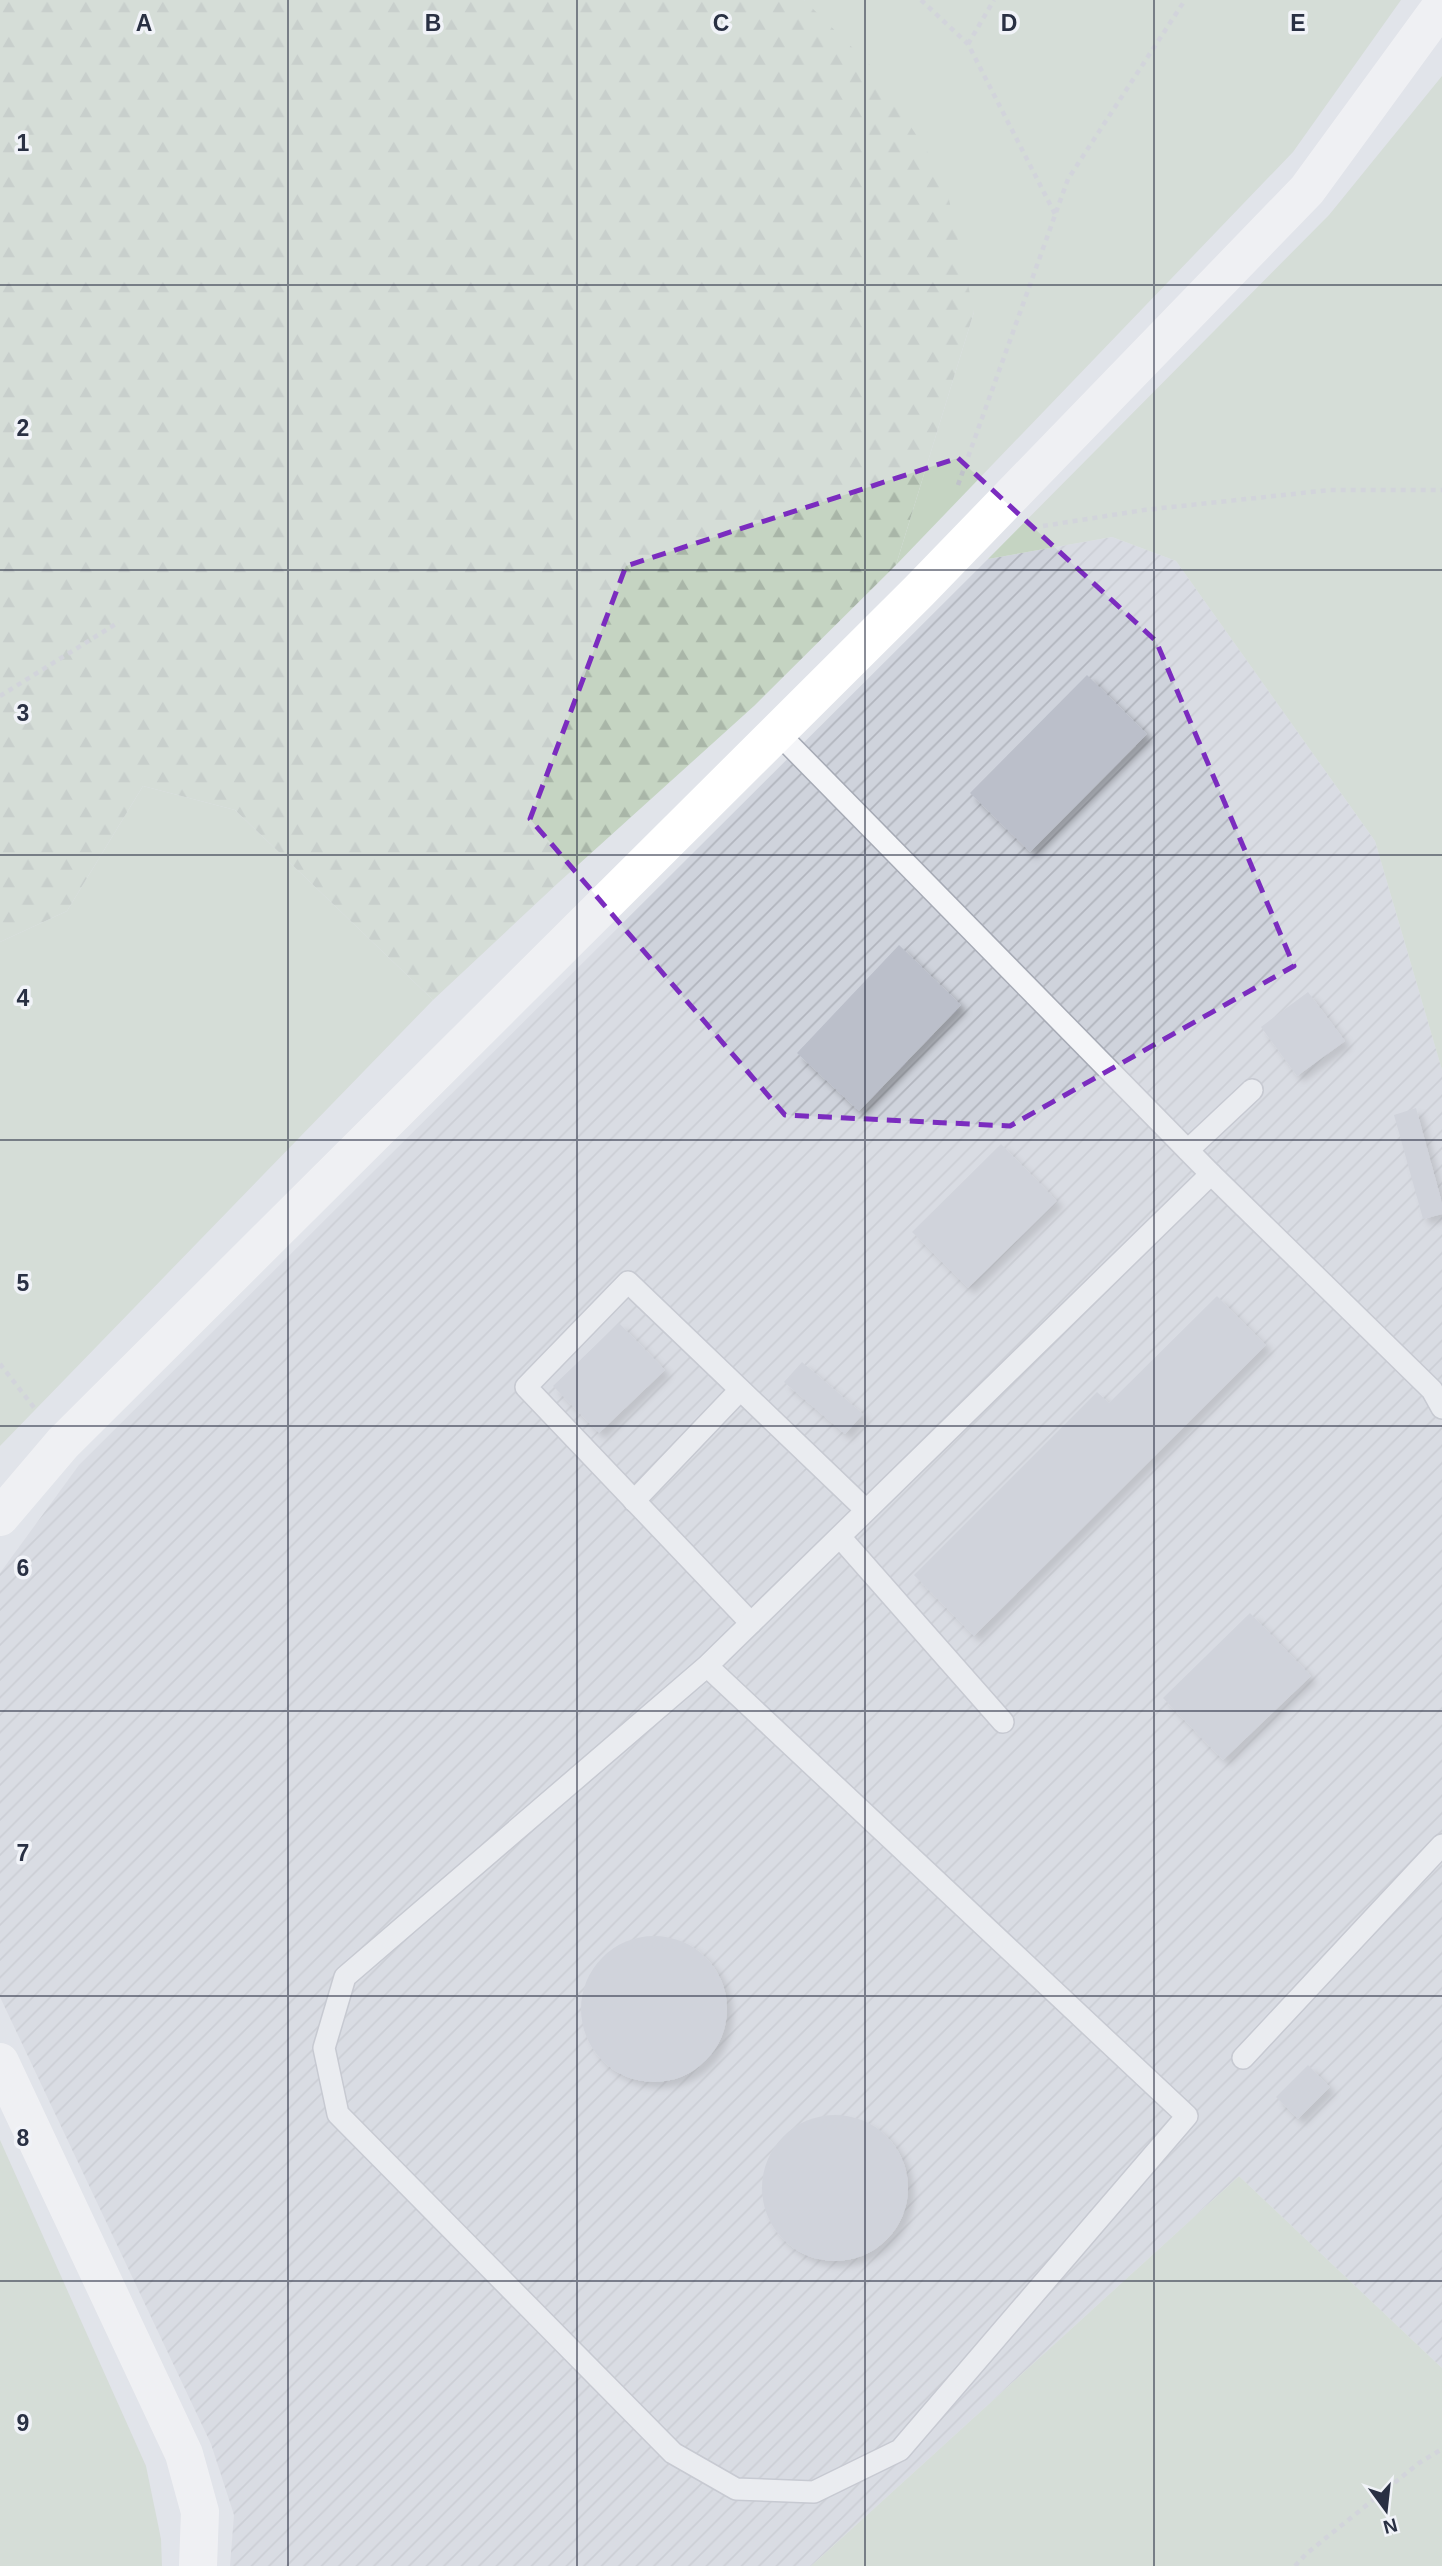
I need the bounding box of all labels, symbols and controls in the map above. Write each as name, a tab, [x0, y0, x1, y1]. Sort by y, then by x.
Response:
text: A	[136, 10, 152, 36]
text: B	[425, 10, 441, 36]
text: C	[713, 10, 729, 36]
text: D	[1001, 10, 1017, 36]
text: E	[1290, 10, 1306, 36]
text: 1	[17, 130, 30, 156]
text: 2	[17, 415, 29, 441]
text: 3	[17, 700, 29, 726]
text: 4	[17, 985, 30, 1011]
text: 5	[17, 1270, 30, 1296]
text: 6	[17, 1555, 29, 1581]
text: 7	[17, 1840, 29, 1866]
text: 8	[17, 2125, 30, 2151]
text: 9	[17, 2410, 29, 2436]
north arrow	[1351, 2475, 1421, 2545]
text: N	[1381, 2514, 1400, 2538]

